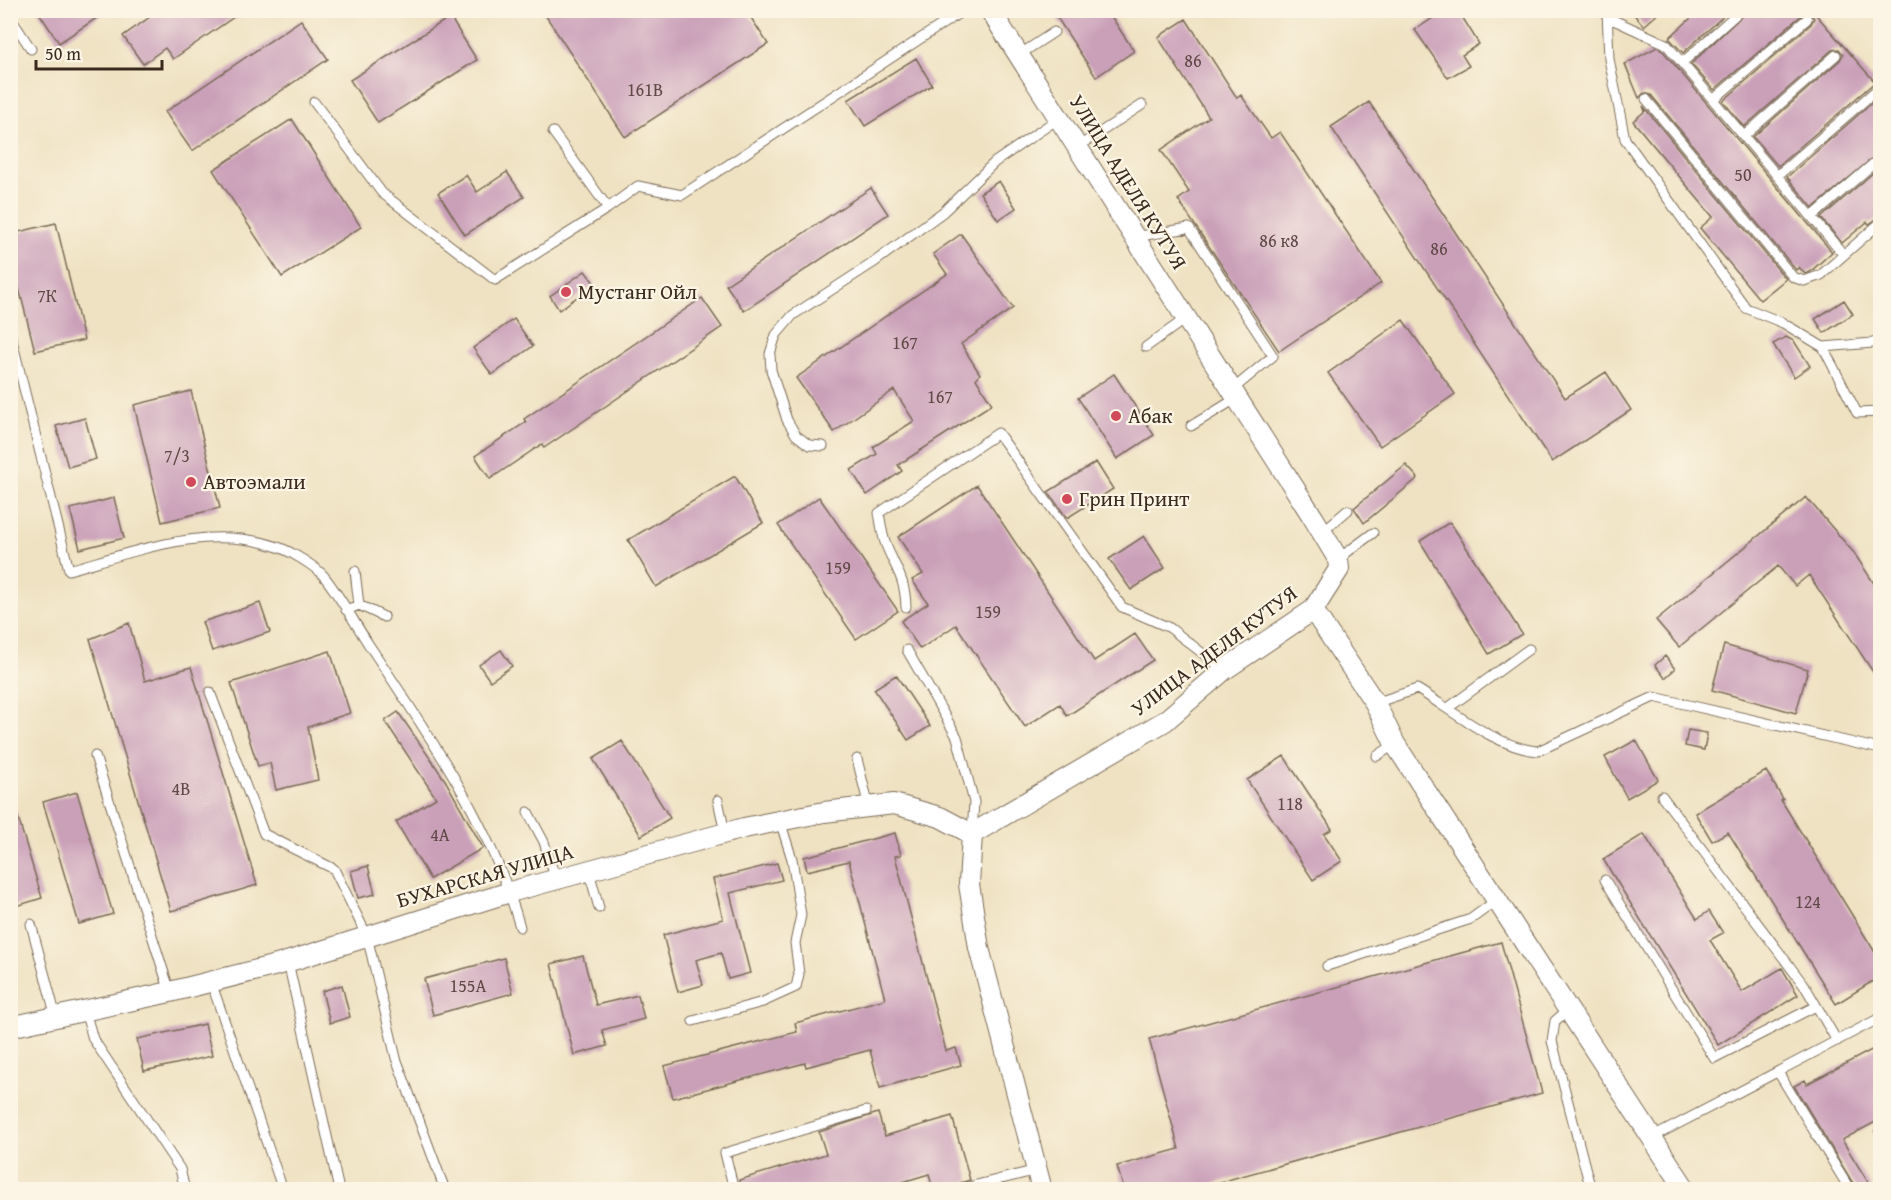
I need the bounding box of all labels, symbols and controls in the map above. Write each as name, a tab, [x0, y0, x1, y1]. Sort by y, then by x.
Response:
scale bar	[36, 33, 162, 71]
text: 50 m	[45, 40, 81, 67]
house number: 86	[1184, 47, 1202, 74]
house number: 161В	[627, 76, 663, 103]
street label: УЛИЦА АДЕЛЯ КУТУЯ	[1062, 88, 1195, 275]
house number: 50	[1734, 161, 1752, 188]
house number: 86 к8	[1259, 227, 1299, 254]
house number: 86	[1430, 235, 1448, 262]
place label: Мустанг Ойл	[578, 276, 698, 307]
house number: 7К	[37, 282, 57, 309]
marker: Мустанг Ойл	[559, 285, 573, 299]
house number: 167	[892, 329, 918, 356]
house number: 167	[927, 383, 953, 410]
place label: Абак	[1128, 400, 1172, 431]
marker: Абак	[1109, 409, 1123, 423]
house number: 7/3	[164, 442, 190, 469]
place label: Автоэмали	[203, 466, 306, 497]
marker: Автоэмали	[184, 475, 198, 489]
place label: Грин Принт	[1079, 483, 1190, 514]
marker: Грин Принт	[1060, 492, 1074, 506]
house number: 159	[825, 554, 851, 581]
street label: УЛИЦА АДЕЛЯ КУТУЯ	[1124, 578, 1303, 723]
house number: 159	[975, 598, 1001, 625]
house number: 4В	[172, 775, 190, 802]
house number: 118	[1277, 790, 1303, 817]
house number: 4А	[430, 821, 450, 848]
street label: БУХАРСКАЯ УЛИЦА	[393, 835, 577, 916]
house number: 124	[1795, 888, 1821, 915]
house number: 155А	[450, 972, 487, 999]

